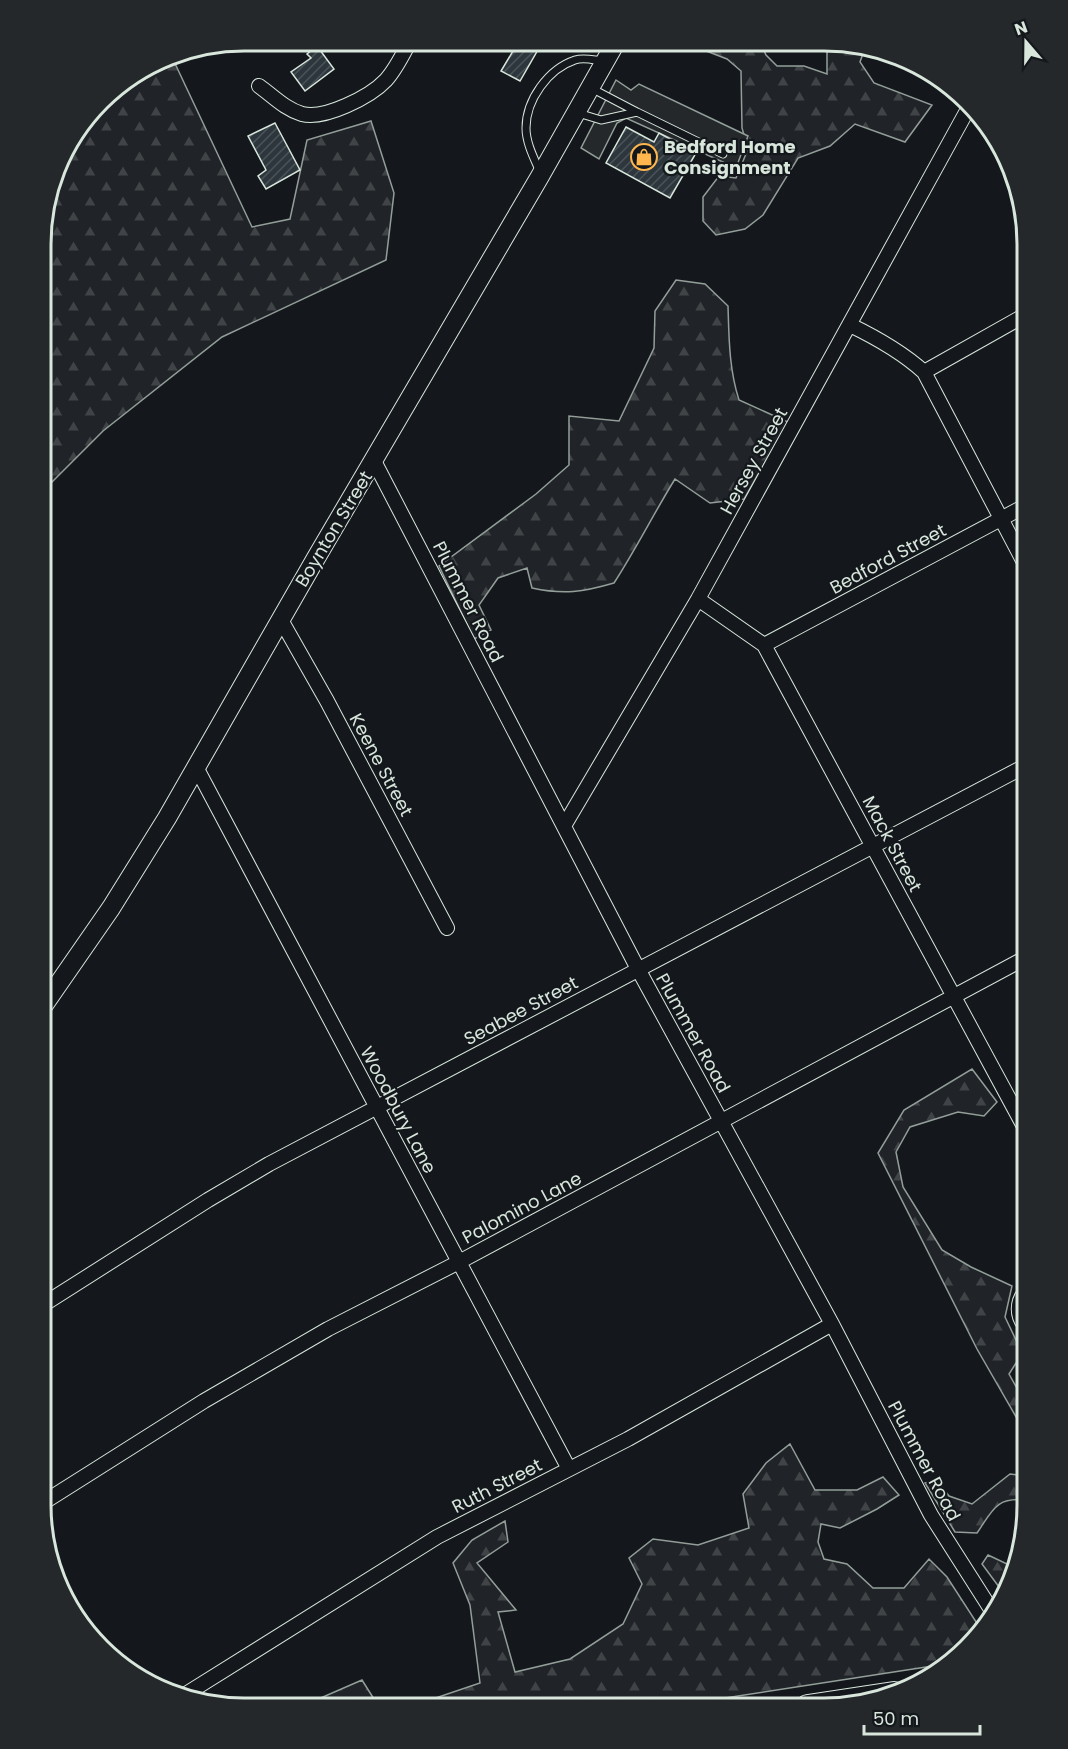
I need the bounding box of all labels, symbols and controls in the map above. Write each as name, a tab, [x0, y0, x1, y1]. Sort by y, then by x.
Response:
north arrow	[996, 12, 1056, 72]
text: N	[1011, 16, 1031, 41]
place label: Bedford Home Consignment	[664, 134, 796, 180]
shop icon: Bedford Home Consignment	[629, 142, 659, 172]
street label: Hersey Street	[714, 403, 793, 519]
street label: Boynton Street	[289, 466, 378, 591]
street label: Bedford Street	[825, 517, 950, 600]
street label: Plummer Road	[427, 537, 510, 667]
street label: Keene Street	[344, 709, 419, 821]
street label: Mack Street	[857, 791, 928, 896]
street label: Plummer Road	[650, 969, 737, 1097]
street label: Seabee Street	[459, 970, 582, 1051]
street label: Woodbury Lane	[354, 1042, 443, 1178]
street label: Palomino Lane	[458, 1166, 586, 1250]
street label: Plummer Road	[882, 1396, 967, 1525]
street label: Ruth Street	[447, 1452, 546, 1519]
scale bar	[864, 1698, 980, 1736]
text: 50 m	[873, 1706, 919, 1731]

